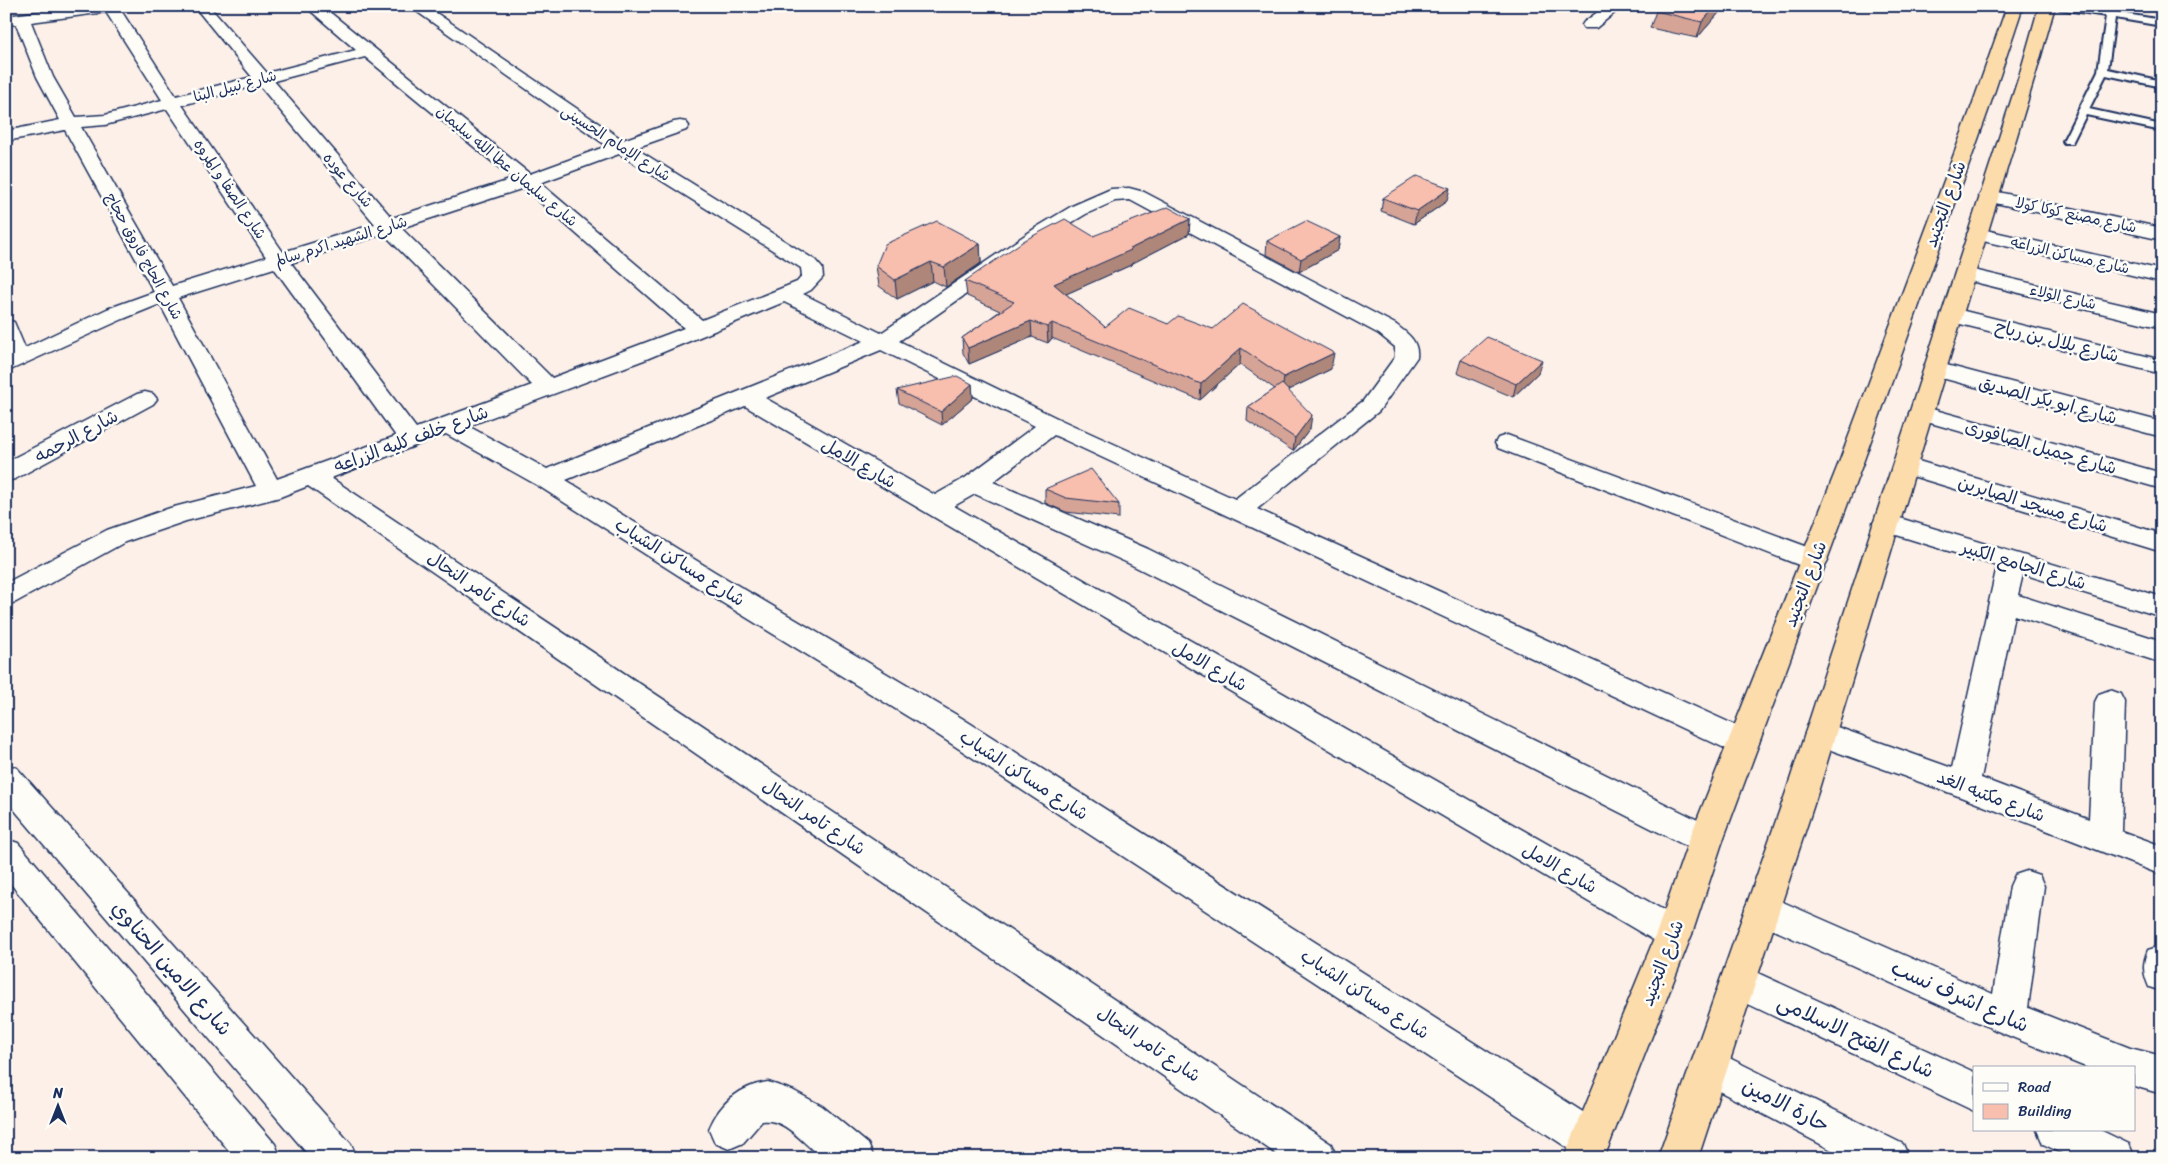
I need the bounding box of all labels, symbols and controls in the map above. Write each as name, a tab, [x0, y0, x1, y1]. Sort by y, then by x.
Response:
street label: شارع نبيل البنا	[190, 62, 280, 110]
street label: شارع الإمام الحسينى	[556, 98, 676, 188]
street label: شارع سليمان عطا الله سليمان	[430, 99, 584, 233]
street label: شارع الصفا و المروه	[187, 133, 273, 245]
street label: شارع عوده	[316, 146, 380, 214]
street label: شارع التجنيد	[1915, 156, 1975, 252]
street label: شارع الحاج فاروق حجاج	[98, 187, 190, 325]
street label: شارع مصنع كوكا كولا	[2013, 189, 2139, 241]
street label: شارع الشهيد اكرم سالم	[272, 208, 410, 274]
street label: شارع مساكن الزراعه	[2008, 229, 2132, 281]
street label: شارع الولاء	[2027, 277, 2099, 317]
street label: شارع بلال بن رباح	[1992, 310, 2122, 372]
street label: شارع ابو بكر الصديق	[1975, 366, 2121, 434]
street label: شارع خلف كليه الزراعه	[329, 396, 493, 482]
street label: شارع الرحمه	[28, 400, 124, 472]
street label: شارع جميل الصافورى	[1961, 410, 2121, 484]
street label: شارع الامل	[815, 429, 903, 497]
street label: شارع مسجد الصابرين	[1954, 466, 2112, 542]
street label: شارع مساكن الشباب	[608, 509, 752, 615]
street label: شارع الجامع الكبير	[1956, 530, 2090, 599]
street label: شارع التجنيد	[1774, 536, 1836, 632]
street label: شارع تامر النحال	[420, 542, 538, 636]
street label: شارع الامل	[1166, 632, 1254, 700]
street label: شارع مساكن الشباب	[953, 721, 1095, 829]
street label: شارع مكتبه الغد	[1932, 761, 2050, 831]
street label: شارع تامر النحال	[755, 770, 873, 864]
street label: شارع الامل	[1516, 834, 1604, 902]
street label: شارع الامين الحناوي	[102, 891, 242, 1045]
street label: شارع التجنيد	[1631, 915, 1693, 1011]
street label: شارع مساكن الشباب	[1294, 940, 1436, 1048]
street label: شارع اشرف نسب	[1885, 948, 2035, 1044]
street label: شارع الفتح الاسلامى	[1771, 983, 1941, 1089]
street label: شارع تامر النحال	[1090, 997, 1208, 1091]
legend	[1973, 1066, 2136, 1132]
street label: حارة الامين	[1735, 1067, 1837, 1143]
text: Road	[2018, 1074, 2051, 1100]
text: N	[52, 1081, 63, 1106]
north arrow	[32, 1082, 82, 1132]
text: Building	[2018, 1098, 2072, 1124]

